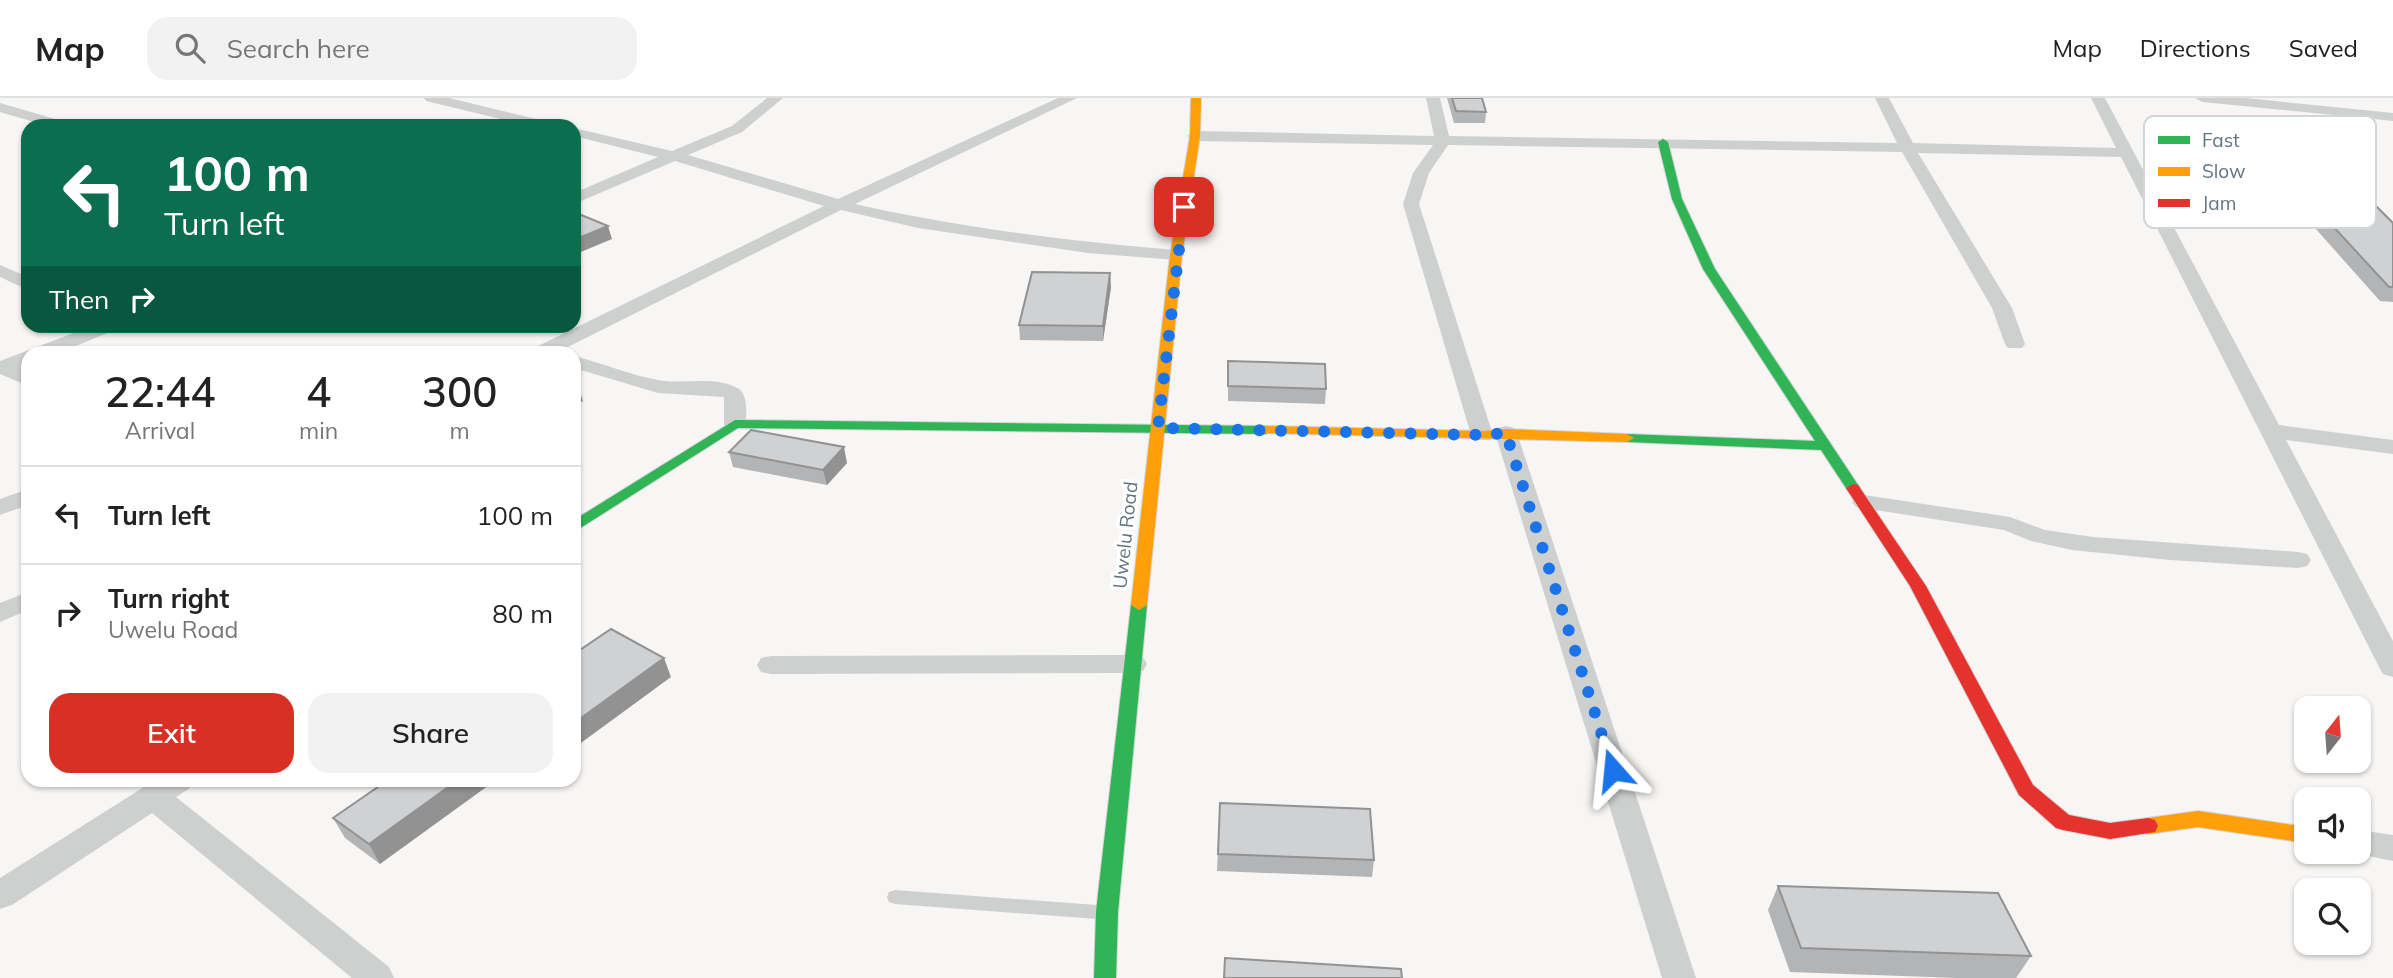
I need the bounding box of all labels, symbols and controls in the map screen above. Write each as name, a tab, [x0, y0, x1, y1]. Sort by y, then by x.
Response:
search box	[147, 17, 637, 80]
text: Map	[35, 28, 105, 69]
icon: search	[171, 29, 209, 67]
text: Search here	[227, 32, 370, 65]
text: Map	[2052, 33, 2102, 63]
text: Directions	[2140, 33, 2251, 63]
text: Saved	[2289, 33, 2358, 63]
legend	[2144, 116, 2376, 228]
text: Fast	[2202, 128, 2240, 152]
text: 100 m	[164, 142, 310, 203]
icon: left	[49, 147, 140, 238]
text: Slow	[2202, 159, 2246, 183]
pin	[1154, 177, 1214, 237]
icon: arrive	[1165, 188, 1203, 226]
text: Jam	[2202, 191, 2236, 215]
text: Turn left	[164, 203, 284, 243]
icon: right	[123, 280, 161, 318]
text: Then	[49, 283, 109, 316]
text: 22:44	[105, 365, 215, 418]
text: 4	[306, 365, 331, 418]
text: 300	[422, 365, 497, 418]
text: Arrival	[125, 416, 195, 445]
text: min	[299, 416, 338, 445]
text: m	[449, 416, 470, 445]
street label: Uwelu Road	[1107, 480, 1143, 590]
icon: left	[49, 496, 87, 534]
text: Turn left	[108, 499, 210, 532]
text: 100 m	[477, 499, 553, 532]
text: Turn right	[108, 582, 229, 615]
icon: right	[49, 594, 87, 632]
text: 80 m	[492, 597, 553, 630]
text: Uwelu Road	[108, 615, 238, 644]
button: Exit	[49, 693, 294, 773]
button: Share	[308, 693, 553, 773]
north arrow	[2294, 696, 2371, 774]
map controls	[2294, 696, 2371, 955]
position arrow	[1576, 733, 1650, 807]
button: sound	[2294, 787, 2371, 864]
button: search	[2294, 878, 2371, 955]

